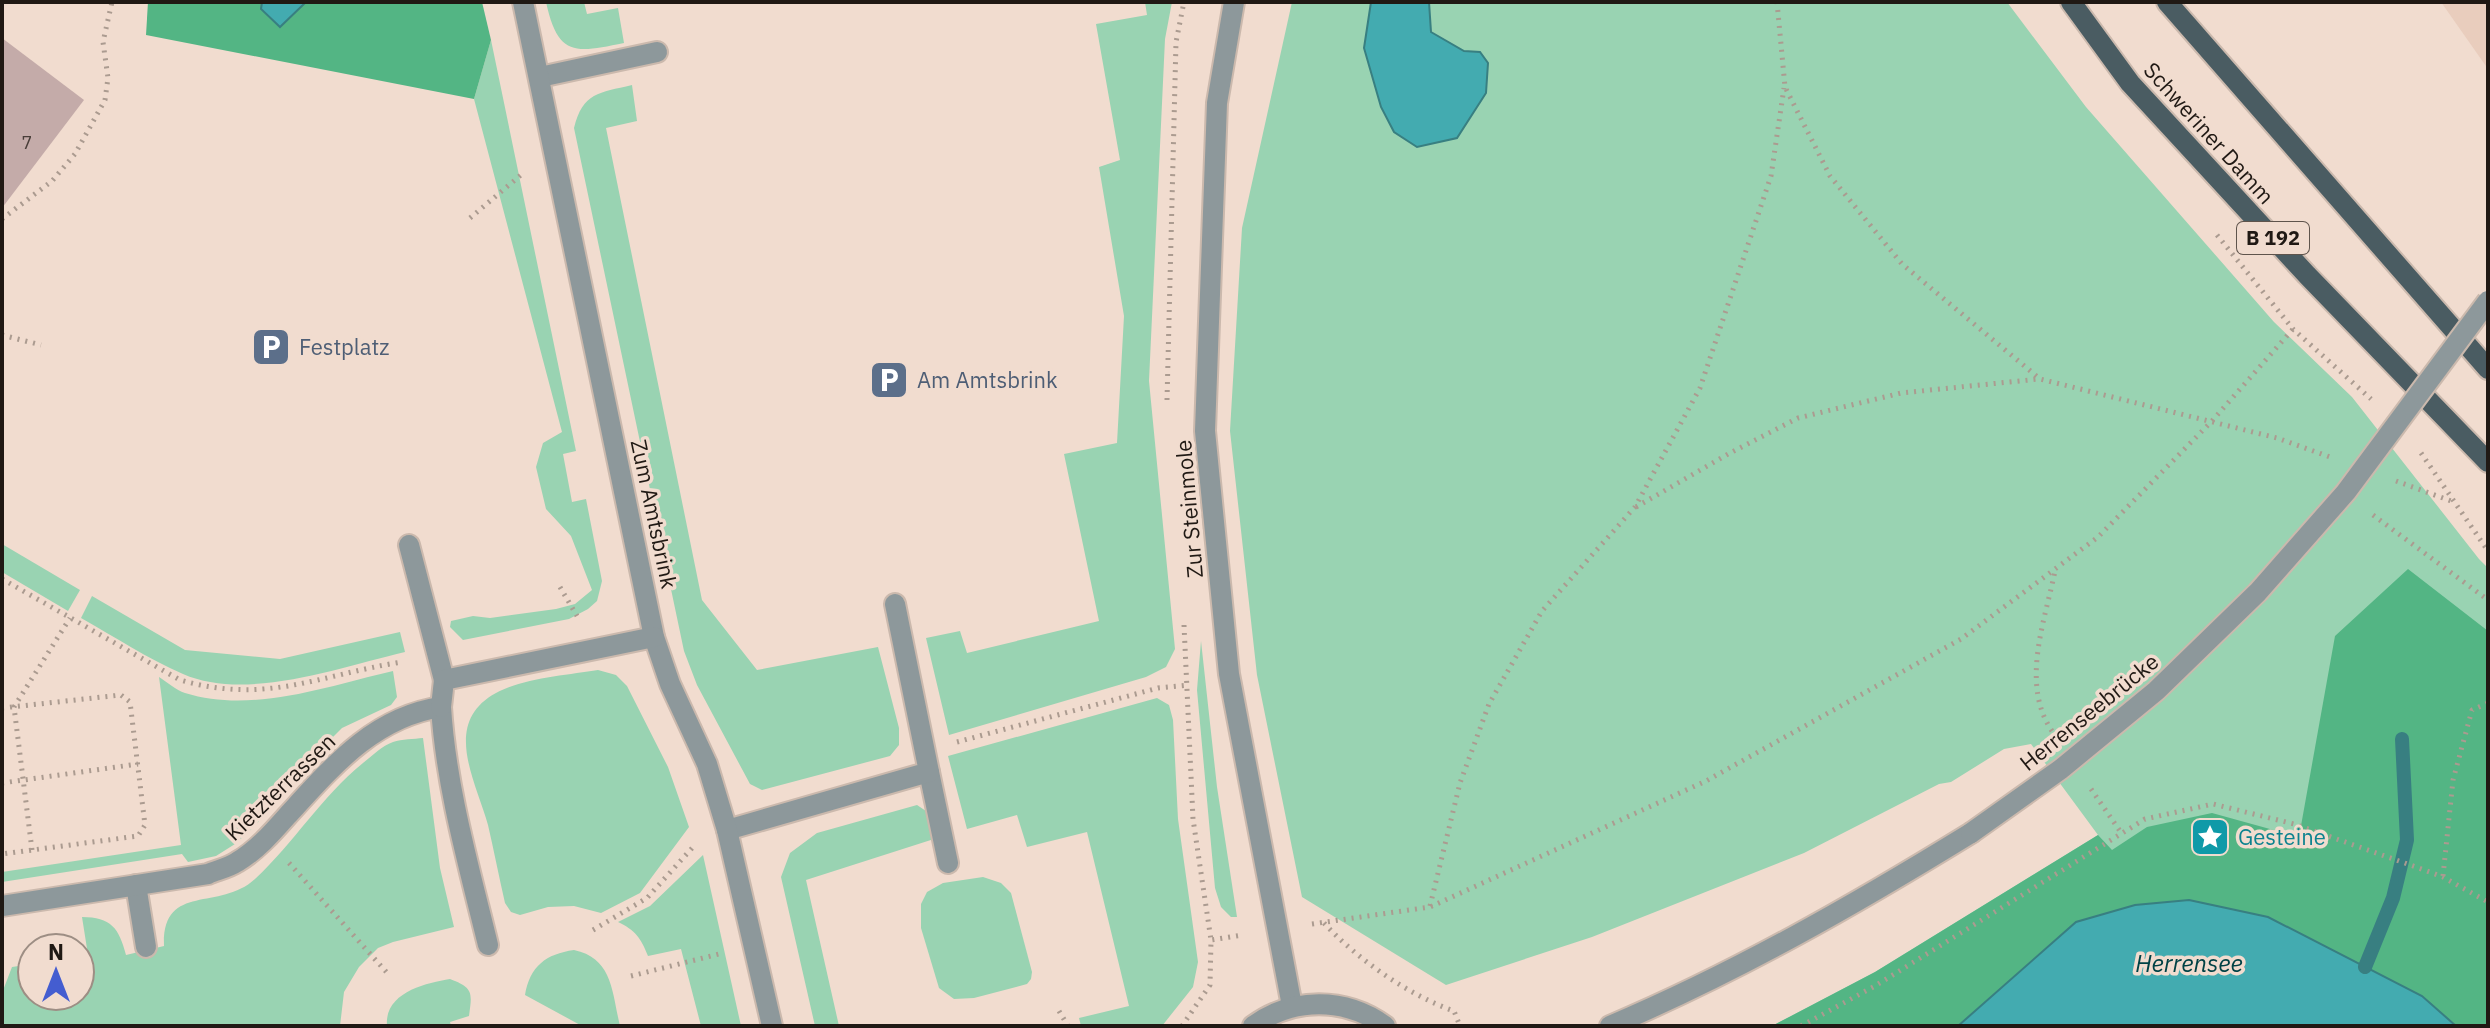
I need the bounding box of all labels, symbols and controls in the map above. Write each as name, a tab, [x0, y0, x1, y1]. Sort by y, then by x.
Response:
street label: Schweriner Damm	[2138, 56, 2281, 210]
house number: 7	[22, 131, 32, 154]
road number: B 192	[2237, 222, 2309, 254]
parking icon: Festplatz	[250, 326, 292, 368]
place label: Festplatz	[299, 332, 390, 361]
parking icon: Am Amtsbrink	[868, 359, 910, 401]
place label: Am Amtsbrink	[917, 365, 1058, 394]
street label: Zum Amtsbrink	[625, 437, 685, 592]
street label: Zur Steinmole	[1168, 439, 1209, 579]
street label: Herrenseebrücke	[2013, 647, 2164, 777]
street label: Kietzterrassen	[218, 727, 341, 847]
place icon: Gesteine	[2189, 816, 2231, 858]
place label: Gesteine	[2238, 822, 2326, 851]
north arrow	[16, 932, 96, 1012]
text: N	[48, 937, 64, 966]
water label: Herrensee	[2135, 947, 2243, 979]

